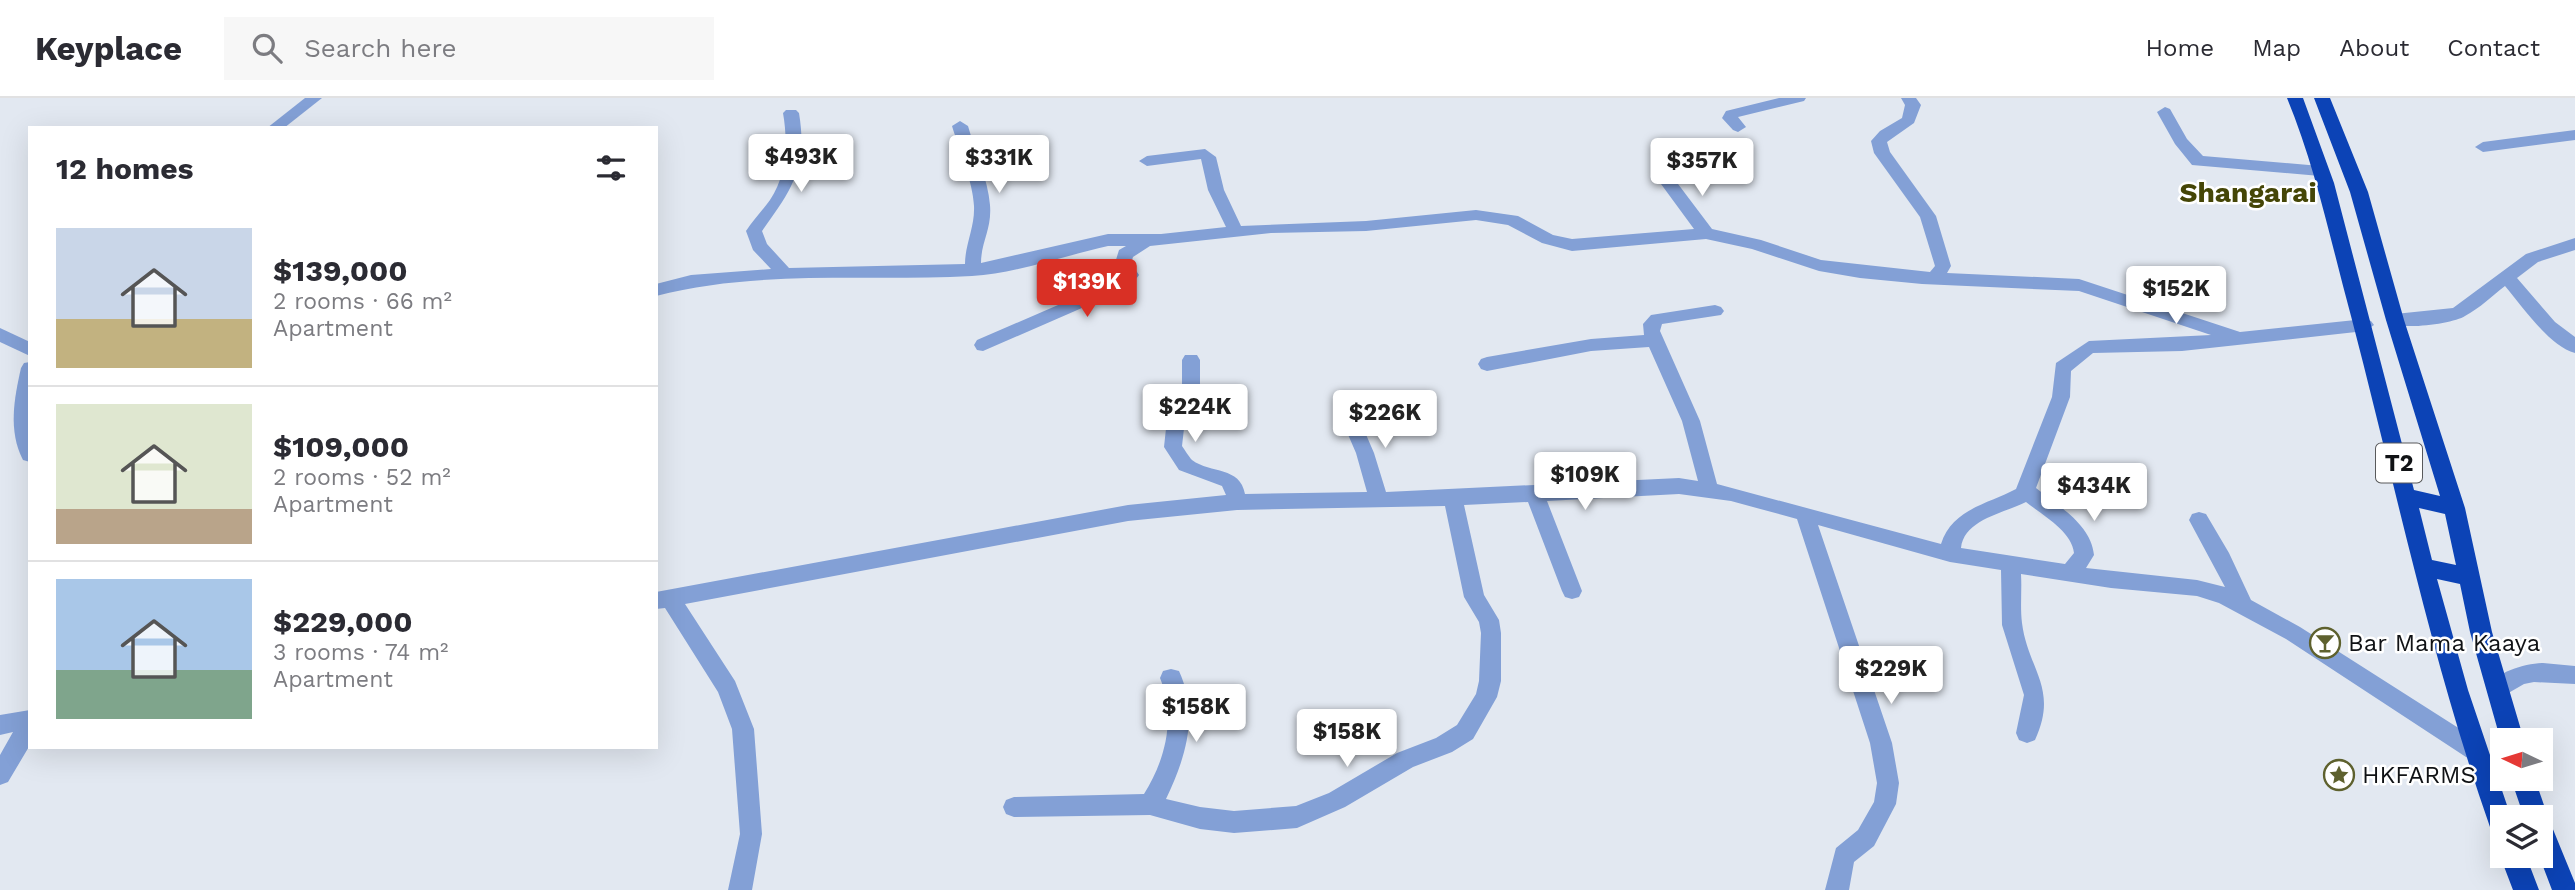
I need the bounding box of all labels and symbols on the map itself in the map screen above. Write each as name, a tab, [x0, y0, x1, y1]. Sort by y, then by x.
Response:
pin: $493K	[752, 134, 850, 194]
pin: $331K	[950, 136, 1048, 195]
pin: $357K	[1653, 139, 1751, 198]
district label: Shangarai	[2179, 176, 2317, 209]
pin: $139K	[1038, 260, 1136, 319]
pin: $152K	[2127, 266, 2225, 326]
pin: $224K	[1146, 384, 1244, 444]
pin: $226K	[1336, 390, 1434, 450]
road number: T2	[2376, 444, 2422, 482]
pin: $109K	[1536, 452, 1634, 512]
pin: $434K	[2045, 464, 2143, 523]
bar icon: Bar Mama Kaaya	[2308, 626, 2342, 660]
place label: Bar Mama Kaaya	[2348, 629, 2540, 657]
pin: $229K	[1842, 646, 1940, 706]
pin: $158K	[1147, 684, 1245, 744]
pin: $158K	[1298, 710, 1396, 769]
north arrow	[2490, 728, 2553, 791]
place icon: HKFARMS	[2322, 758, 2356, 792]
place label: HKFARMS	[2362, 761, 2476, 789]

